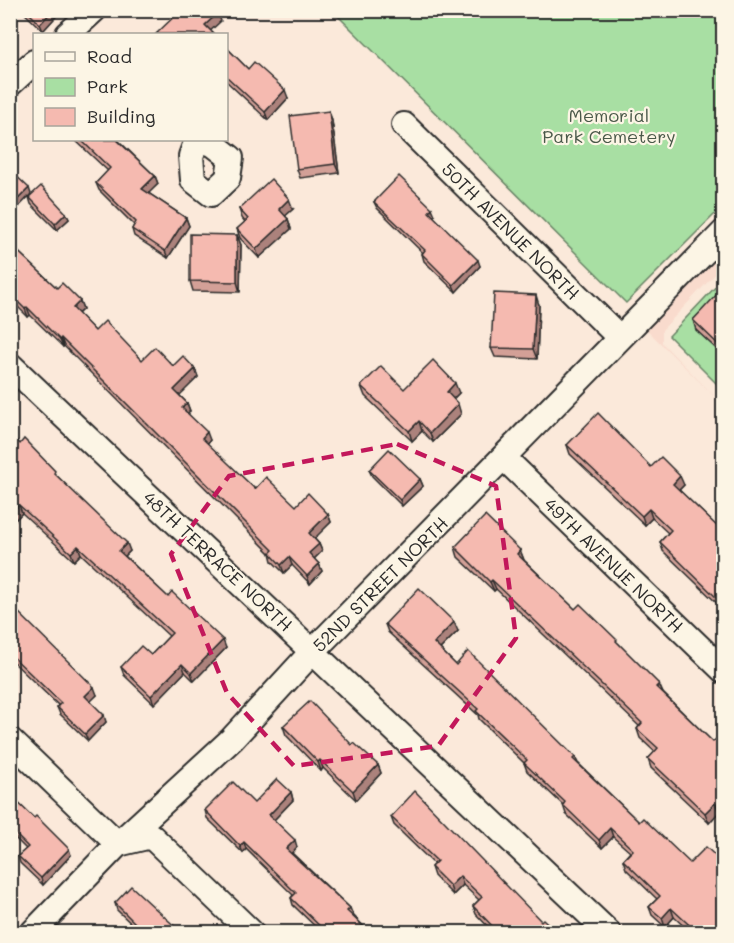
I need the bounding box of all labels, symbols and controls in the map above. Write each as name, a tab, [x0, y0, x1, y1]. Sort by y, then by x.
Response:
legend	[33, 33, 228, 141]
text: Road	[87, 44, 132, 68]
text: Park	[87, 74, 128, 98]
park label: Memorial Park Cemetery	[542, 103, 676, 148]
text: Building	[87, 104, 155, 128]
street label: 50TH AVENUE NORTH	[437, 157, 585, 305]
street label: 48TH TERRACE NORTH	[138, 485, 298, 637]
street label: 49TH AVENUE NORTH	[539, 492, 689, 638]
street label: 52ND STREET NORTH	[307, 511, 453, 657]

